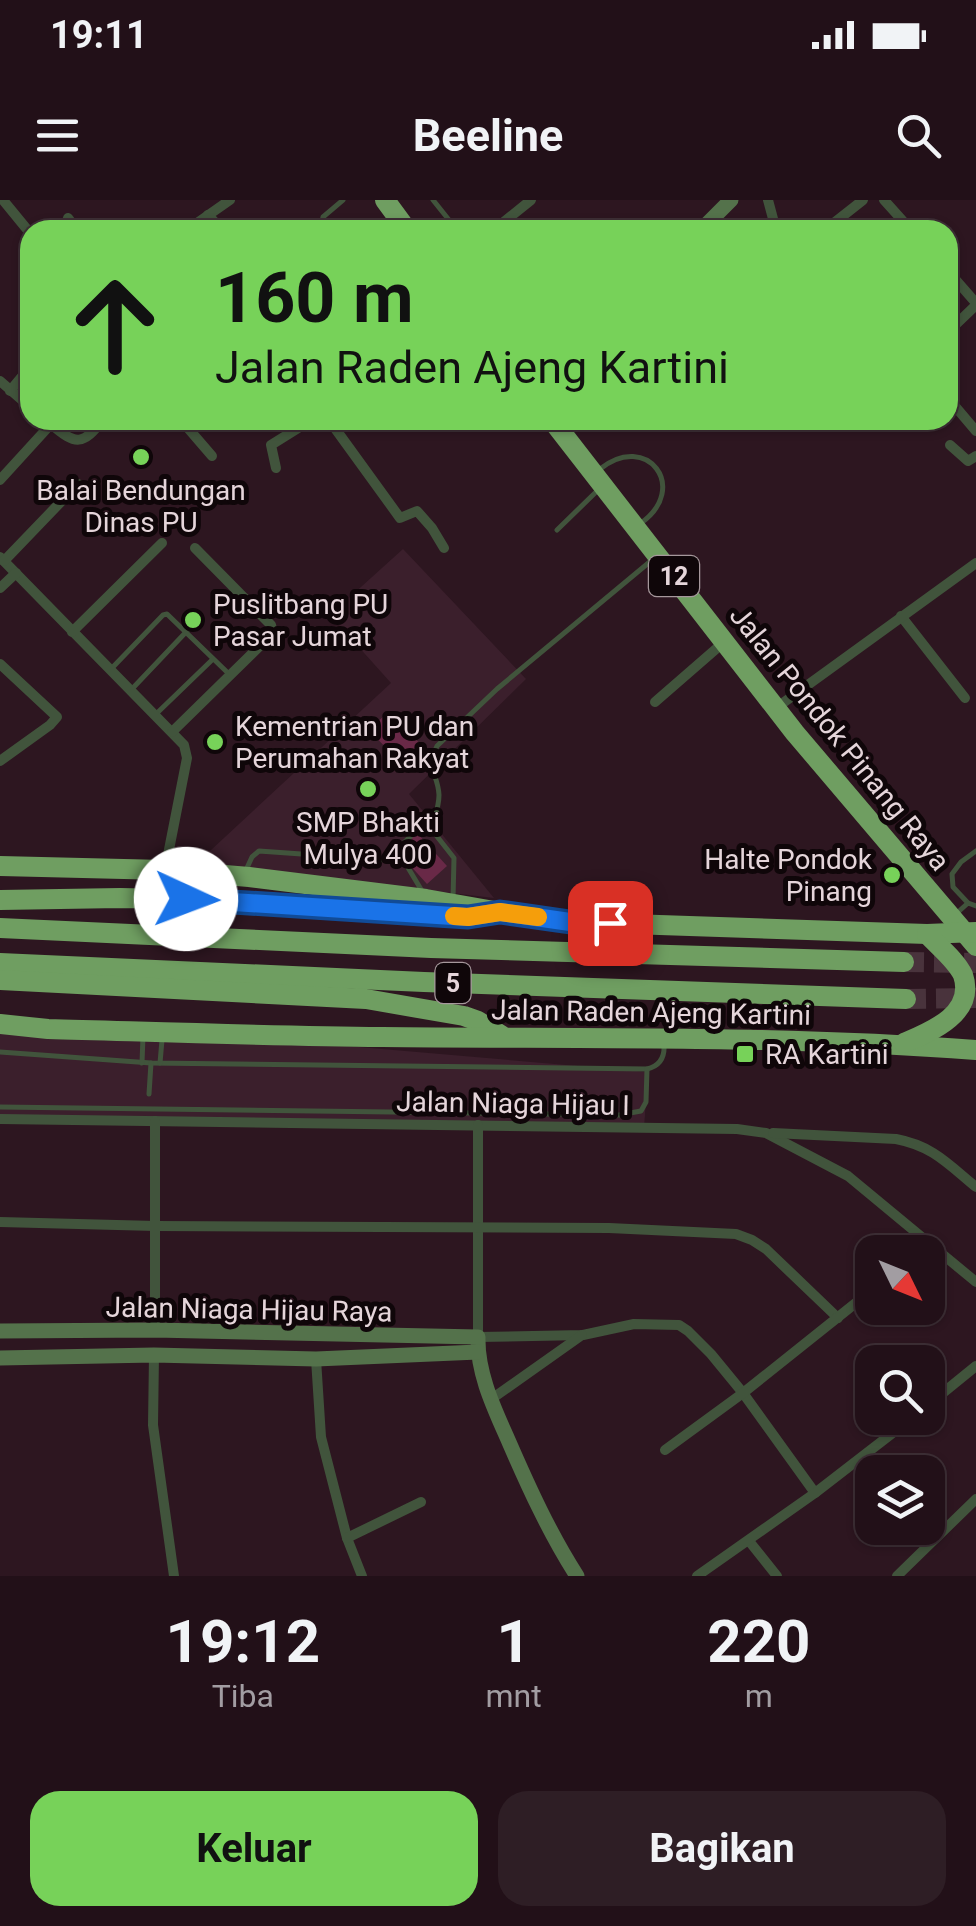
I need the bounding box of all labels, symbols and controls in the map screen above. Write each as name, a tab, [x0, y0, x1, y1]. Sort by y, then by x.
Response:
text: 19:11	[50, 13, 148, 57]
icon: menu	[30, 108, 85, 163]
icon: search	[891, 108, 946, 163]
text: Beeline	[413, 109, 563, 162]
text: 160 m	[215, 257, 414, 339]
icon: ahead	[50, 260, 180, 390]
text: Jalan Raden Ajeng Kartini	[215, 341, 729, 394]
marker: Balai Bendungan Dinas PU	[130, 446, 152, 468]
place label: Balai Bendungan Dinas PU	[36, 474, 246, 539]
road number: 12	[649, 556, 699, 596]
place label: Puslitbang PU Pasar Jumat	[213, 588, 388, 653]
street label: Jalan Pondok Pinang Raya	[723, 599, 957, 877]
marker: Puslitbang PU Pasar Jumat	[182, 609, 204, 631]
place label: Kementrian PU dan Perumahan Rakyat	[235, 710, 474, 775]
marker: Kementrian PU dan Perumahan Rakyat	[204, 731, 226, 753]
marker: SMP Bhakti Mulya 400	[357, 778, 379, 800]
place label: SMP Bhakti Mulya 400	[296, 806, 440, 871]
place label: Halte Pondok Pinang	[704, 843, 873, 908]
position arrow	[134, 847, 238, 951]
marker: Halte Pondok Pinang	[881, 864, 903, 886]
pin	[568, 881, 653, 966]
icon: arrive	[583, 896, 638, 951]
road number: 5	[436, 963, 470, 1003]
street label: Jalan Raden Ajeng Kartini	[491, 993, 811, 1032]
place label: RA Kartini	[765, 1038, 889, 1071]
marker: RA Kartini	[734, 1043, 756, 1065]
street label: Jalan Niaga Hijau I	[396, 1085, 630, 1122]
north arrow	[855, 1235, 945, 1325]
map controls	[855, 1235, 945, 1545]
street label: Jalan Niaga Hijau Raya	[105, 1291, 393, 1328]
button: search	[855, 1345, 945, 1435]
button: layers	[855, 1455, 945, 1545]
text: 19:12	[165, 1606, 320, 1677]
text: 1	[496, 1606, 531, 1677]
text: 220	[707, 1606, 811, 1677]
text: Tiba	[212, 1677, 274, 1715]
text: mnt	[486, 1677, 542, 1715]
text: m	[745, 1677, 773, 1715]
button: Keluar	[30, 1791, 478, 1906]
button: Bagikan	[498, 1791, 946, 1906]

